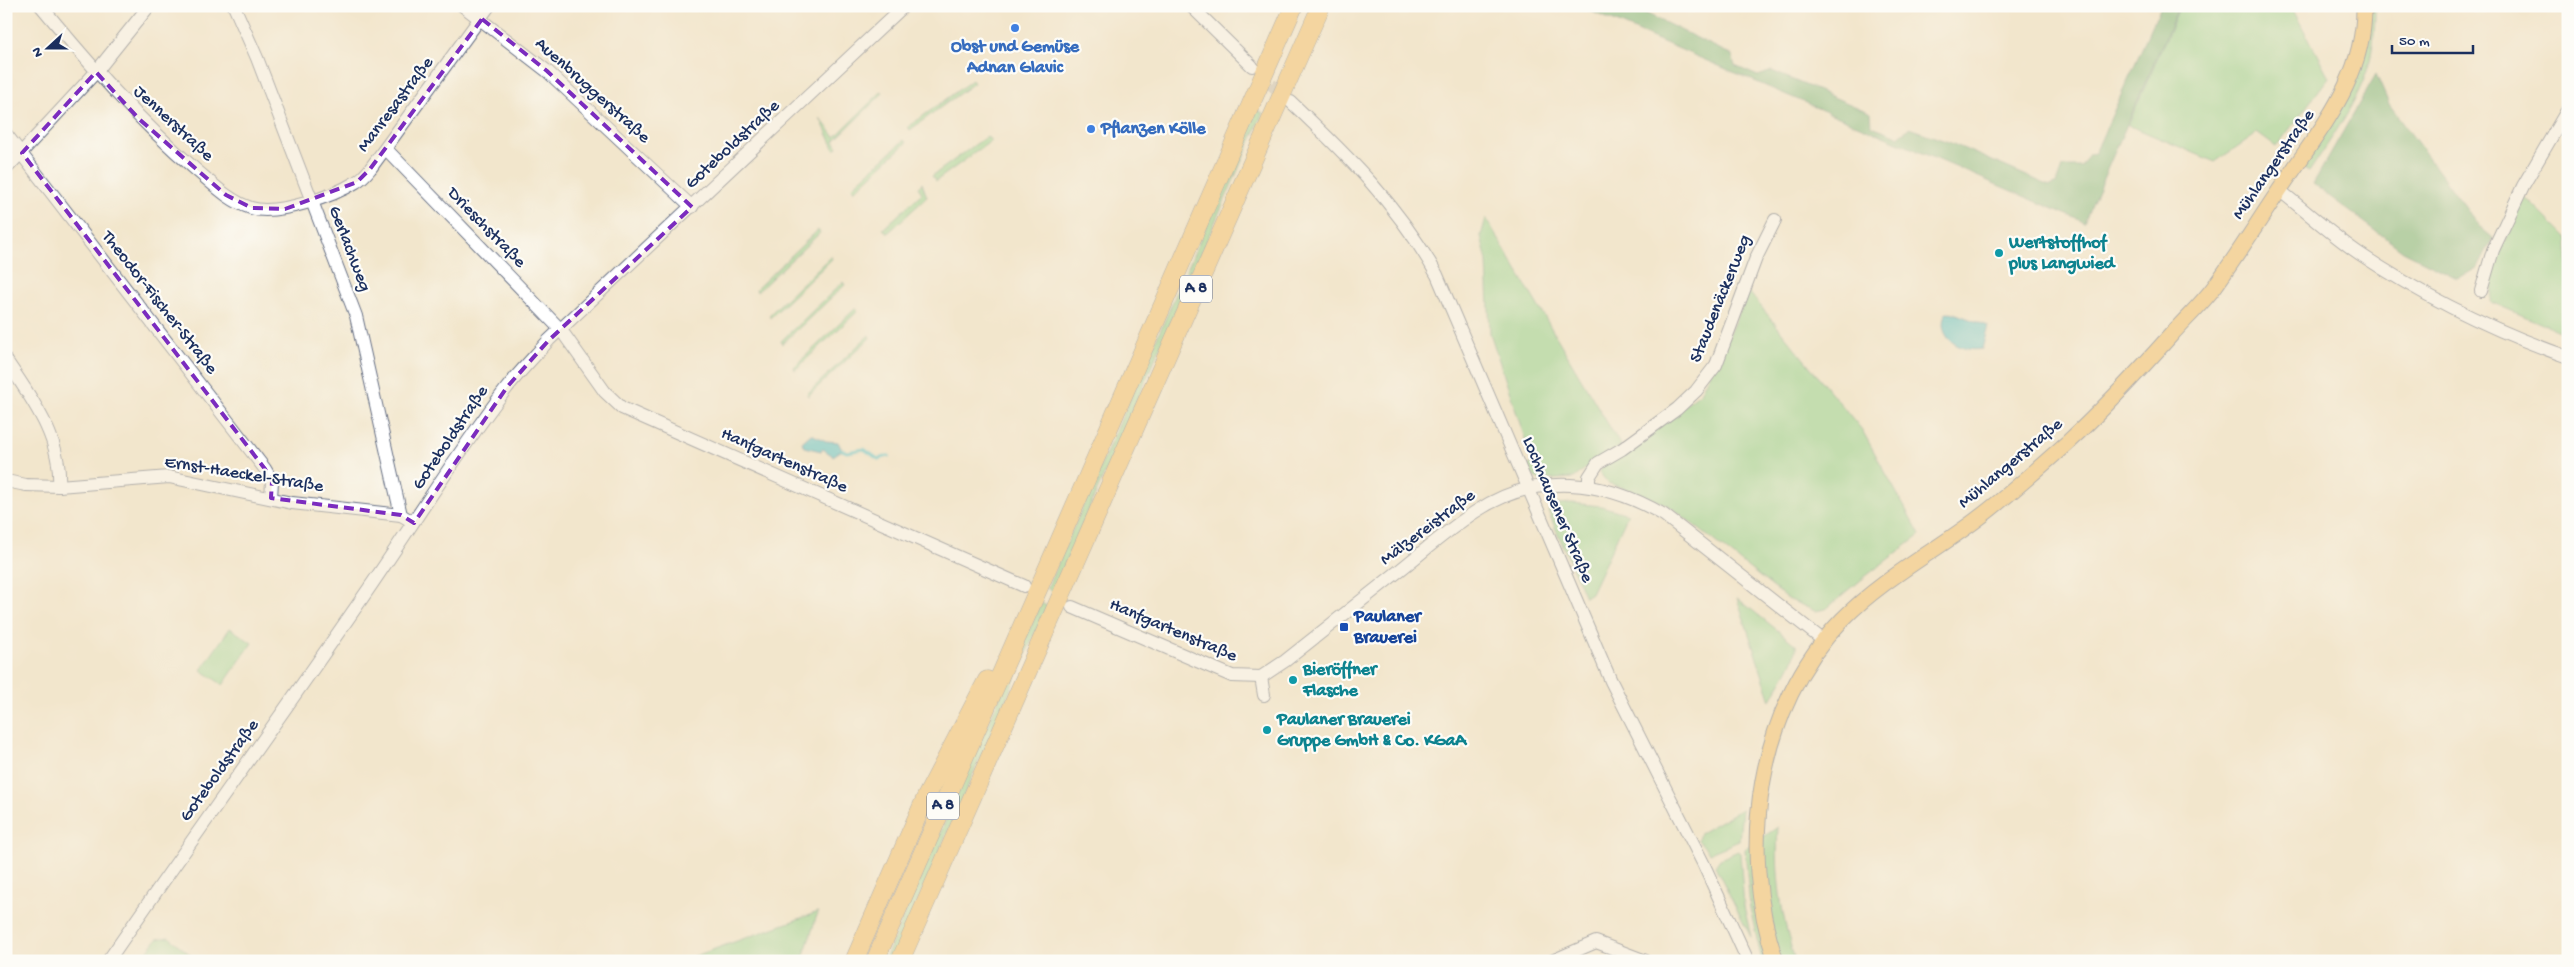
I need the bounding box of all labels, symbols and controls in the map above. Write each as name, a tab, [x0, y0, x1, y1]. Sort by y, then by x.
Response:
north arrow	[22, 22, 72, 72]
marker: Obst und Gemüse Adnan Glavic	[1009, 22, 1021, 34]
scale bar	[2392, 22, 2473, 54]
text: 50 m	[2399, 33, 2430, 51]
street label: Auenbruggerstraße	[530, 34, 655, 149]
place label: Obst und Gemüse Adnan Glavic	[951, 37, 1080, 79]
text: N	[29, 44, 48, 59]
street label: Manresastraße	[353, 53, 439, 157]
street label: Jennerstraße	[128, 81, 218, 167]
street label: Goteboldstraße	[681, 95, 785, 194]
street label: Mühlangerstraße	[2228, 105, 2320, 224]
place label: Pflanzen Kölle	[1100, 119, 1206, 140]
marker: Pflanzen Kölle	[1085, 123, 1097, 135]
street label: Drieschstraße	[442, 182, 530, 273]
street label: Gerlachweg	[323, 203, 375, 295]
street label: Theodor-Fischer-Straße	[96, 226, 222, 379]
street label: Staudenäckerweg	[1686, 232, 1756, 366]
place label: Wertstoffhof plus Langwied	[2008, 233, 2117, 275]
marker: Wertstoffhof plus Langwied	[1993, 247, 2005, 259]
road number: A 8	[1180, 276, 1212, 302]
street label: Goteboldstraße	[408, 381, 494, 494]
street label: Mühlangerstraße	[1955, 414, 2068, 514]
street label: Hanfgartenstraße	[717, 424, 851, 499]
street label: Lochhausener Straße	[1517, 434, 1598, 587]
street label: Ernst-Haeckel-Straße	[163, 452, 326, 498]
street label: Mälzereistraße	[1376, 485, 1480, 571]
street label: Hanfgartenstraße	[1106, 595, 1241, 668]
place label: Paulaner Brauerei	[1353, 607, 1423, 649]
marker: Paulaner Brauerei	[1338, 621, 1350, 633]
place label: Bieröffner Flasche	[1302, 660, 1379, 702]
marker: Bieröffner Flasche	[1287, 674, 1299, 686]
place label: Paulaner Brauerei Gruppe GmbH & Co. KGaA	[1276, 710, 1467, 752]
street label: Goteboldstraße	[176, 715, 265, 826]
marker: Paulaner Brauerei Gruppe GmbH & Co. KGaA	[1261, 724, 1273, 736]
road number: A 8	[927, 792, 959, 819]

